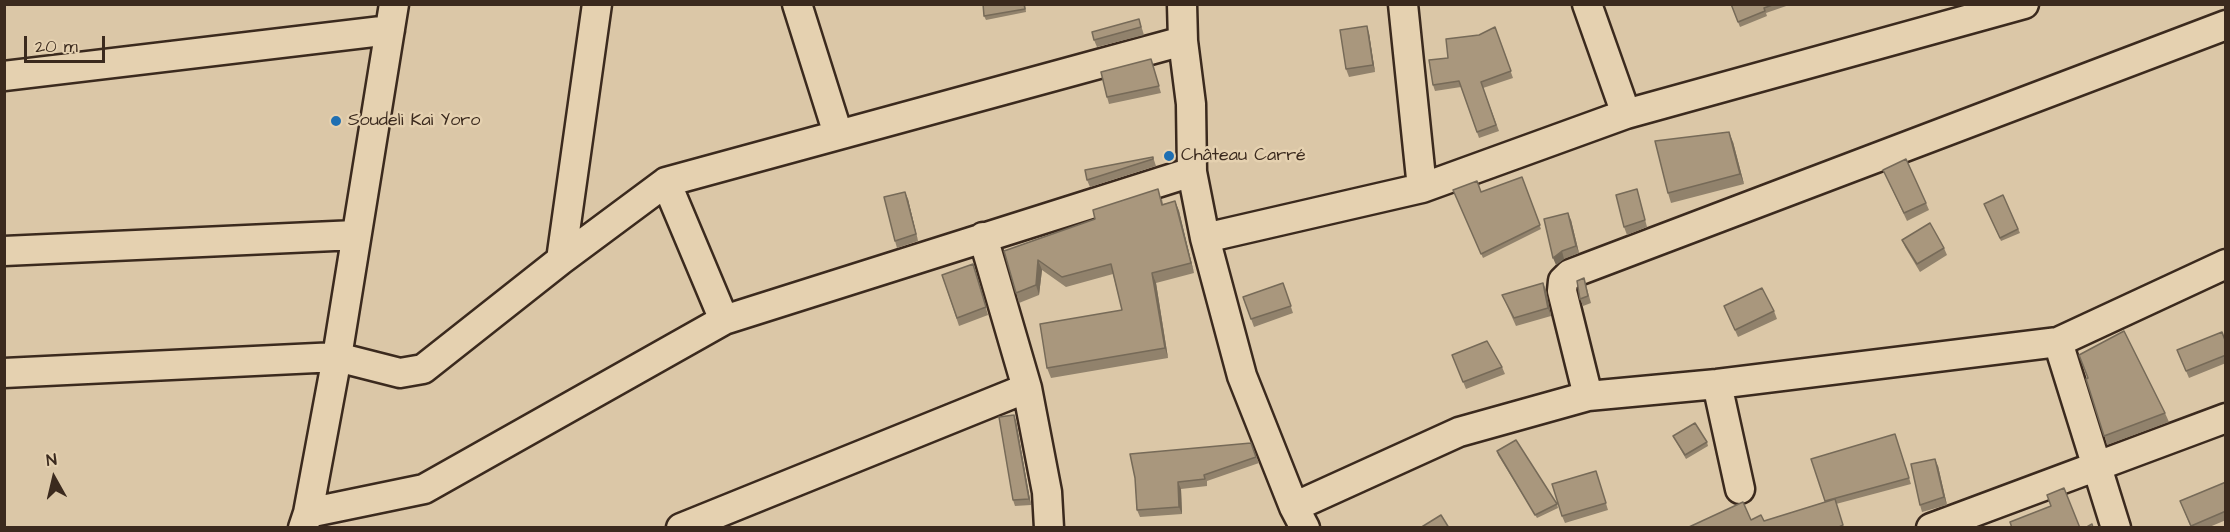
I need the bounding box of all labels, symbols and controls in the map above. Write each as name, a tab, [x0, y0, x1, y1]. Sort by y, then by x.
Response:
scale bar	[27, 24, 108, 62]
text: 20 m	[35, 34, 78, 59]
place label: Soudeli Kai Yoro	[348, 110, 480, 132]
marker: Soudeli Kai Yoro	[329, 114, 343, 128]
place label: Château Carré	[1181, 145, 1306, 167]
marker: Château Carré	[1162, 149, 1176, 163]
north arrow	[24, 448, 84, 508]
text: N	[45, 449, 58, 472]

